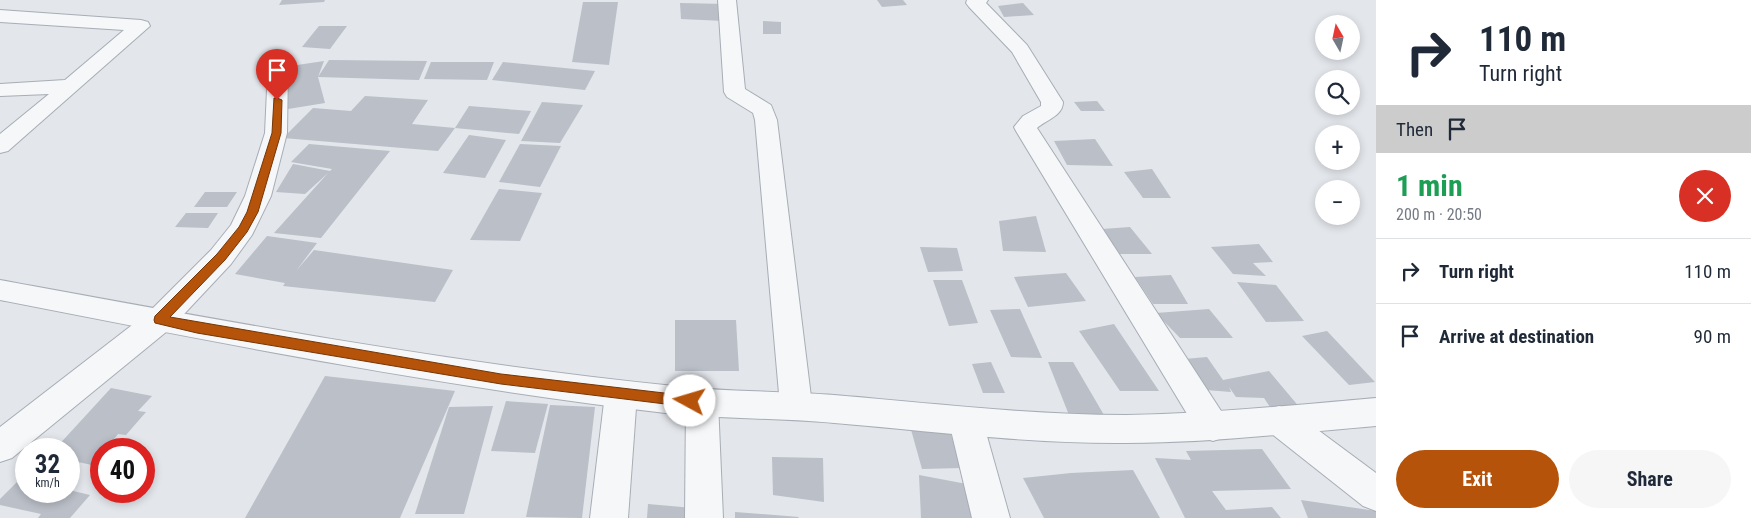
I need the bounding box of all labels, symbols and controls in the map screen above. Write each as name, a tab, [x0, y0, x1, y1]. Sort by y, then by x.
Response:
north arrow	[1315, 15, 1360, 60]
map controls	[1315, 15, 1360, 225]
text: 110 m	[1479, 19, 1566, 60]
icon: right	[1396, 20, 1461, 85]
pin	[256, 49, 298, 100]
icon: arrive	[263, 56, 291, 84]
text: Turn right	[1479, 61, 1562, 86]
button: search	[1315, 70, 1360, 115]
icon: arrive	[1443, 115, 1471, 143]
text: Then	[1396, 118, 1433, 141]
button: +	[1315, 125, 1360, 170]
text: 1 min	[1396, 168, 1463, 203]
button: close	[1679, 170, 1731, 222]
button: −	[1315, 180, 1360, 225]
text: 200 m · 20:50	[1396, 205, 1482, 224]
icon: right	[1396, 257, 1424, 285]
text: Turn right	[1439, 260, 1514, 283]
text: 110 m	[1684, 260, 1731, 283]
icon: arrive	[1396, 322, 1424, 350]
text: Arrive at destination	[1439, 325, 1594, 348]
text: 90 m	[1694, 325, 1731, 348]
position arrow	[663, 374, 715, 426]
speed limit sign: 40	[90, 438, 155, 503]
text: 32	[35, 450, 60, 479]
button: Exit	[1396, 450, 1559, 508]
button: Share	[1569, 450, 1731, 508]
text: km/h	[35, 476, 60, 490]

